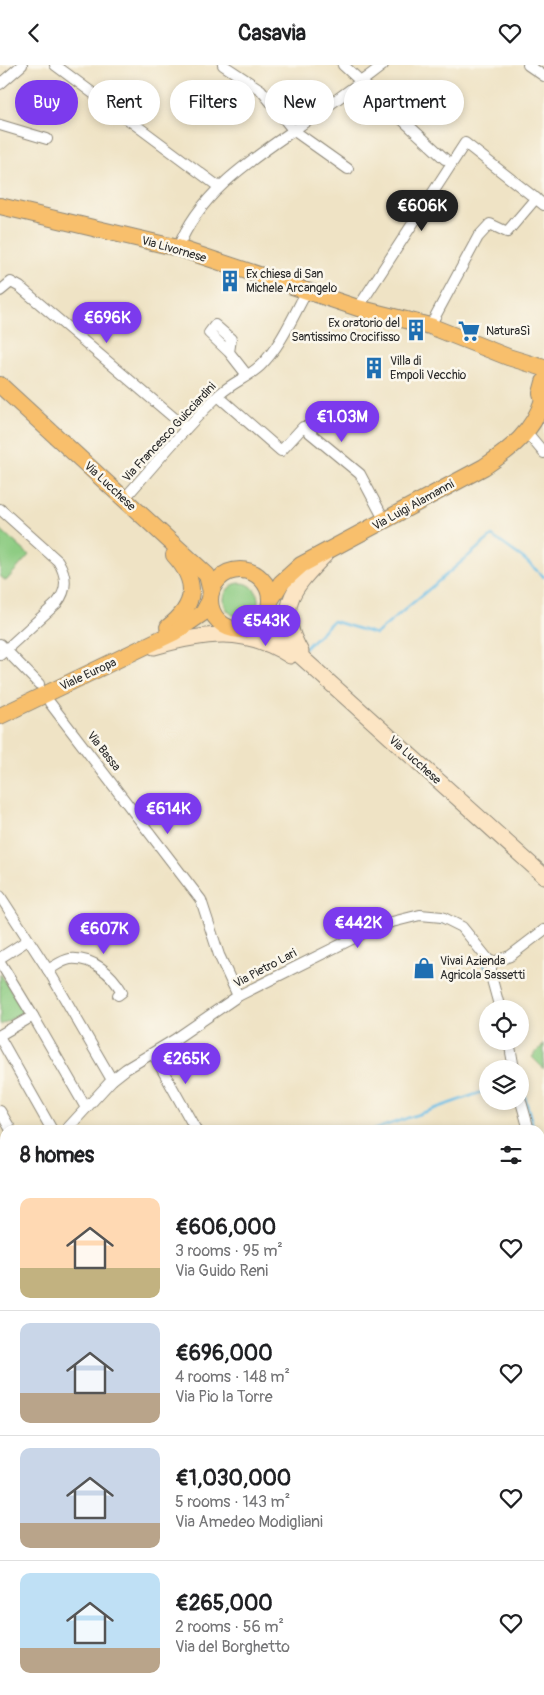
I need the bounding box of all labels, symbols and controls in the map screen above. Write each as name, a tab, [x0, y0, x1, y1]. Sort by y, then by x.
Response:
icon: back	[20, 19, 48, 47]
text: Casavia	[238, 19, 306, 47]
icon: heart	[496, 19, 524, 47]
chip: Buy	[15, 80, 78, 125]
chip: Rent	[88, 80, 160, 125]
chip: Filters	[170, 80, 255, 125]
chip: New	[265, 80, 334, 125]
chip: Apartment	[344, 80, 464, 125]
pin: €606K	[387, 189, 457, 232]
text: €606K	[397, 196, 447, 216]
street label: Via Livornese	[140, 233, 208, 266]
place label: Ex chiesa di San Michele Arcangelo	[246, 267, 338, 296]
building icon: Ex chiesa di San Michele Arcangelo	[217, 268, 243, 294]
pin: €696K	[72, 301, 142, 344]
text: €696K	[83, 308, 131, 328]
place label: Ex oratorio del Santissimo Crocifisso	[292, 316, 401, 345]
building icon: Ex oratorio del Santissimo Crocifisso	[403, 317, 429, 343]
supermarket icon: NaturaSì	[456, 318, 482, 344]
place label: NaturaSì	[486, 324, 530, 339]
place label: Villa di Empoli Vecchio	[390, 354, 467, 383]
building icon: Villa di Empoli Vecchio	[361, 355, 387, 381]
street label: Via Francesco Guicciardini	[119, 380, 219, 485]
pin: €1.03M	[301, 401, 383, 443]
text: €1.03M	[316, 407, 368, 427]
street label: Via Lucchese	[81, 459, 139, 514]
street label: Via Luigi Alamanni	[370, 477, 457, 534]
pin: €543K	[231, 605, 301, 647]
text: €543K	[242, 611, 290, 631]
street label: Viale Europa	[58, 655, 119, 694]
street label: Via Bassa	[83, 728, 124, 774]
street label: Via Lucchese	[385, 733, 444, 788]
pin: €614K	[133, 793, 203, 835]
text: €614K	[145, 799, 191, 819]
pin: €442K	[323, 907, 393, 949]
pin: €607K	[69, 913, 139, 955]
text: €442K	[334, 913, 382, 933]
text: €607K	[80, 919, 128, 939]
street label: Via Pietro Lari	[231, 946, 299, 991]
place label: Vivai Azienda Agricola Sassetti	[440, 954, 525, 983]
shop icon: Vivai Azienda Agricola Sassetti	[411, 955, 437, 981]
map controls	[479, 1000, 529, 1110]
button: locate	[479, 1000, 529, 1050]
pin: €265K	[151, 1043, 221, 1085]
text: €265K	[162, 1049, 210, 1069]
button: layers	[479, 1060, 529, 1110]
icon: filters	[497, 1141, 525, 1169]
text: 8 homes	[20, 1142, 94, 1169]
text: €606,000	[175, 1214, 276, 1241]
icon: home	[60, 1218, 120, 1278]
icon: heart	[497, 1234, 525, 1262]
text: 3 rooms · 95 m²	[175, 1241, 283, 1261]
text: Via Guido Reni	[175, 1261, 268, 1281]
text: €696,000	[175, 1340, 272, 1367]
icon: home	[60, 1343, 120, 1403]
icon: heart	[497, 1359, 525, 1387]
text: 4 rooms · 148 m²	[175, 1367, 290, 1387]
text: Via Pio la Torre	[175, 1387, 273, 1407]
text: €1,030,000	[175, 1465, 291, 1492]
icon: home	[60, 1468, 120, 1528]
icon: heart	[497, 1484, 525, 1512]
text: 5 rooms · 143 m²	[175, 1492, 290, 1512]
text: Via Amedeo Modigliani	[175, 1512, 323, 1532]
text: €265,000	[175, 1590, 273, 1617]
icon: home	[60, 1593, 120, 1653]
icon: heart	[497, 1609, 525, 1637]
text: 2 rooms · 56 m²	[175, 1617, 284, 1637]
text: Via del Borghetto	[175, 1637, 290, 1657]

